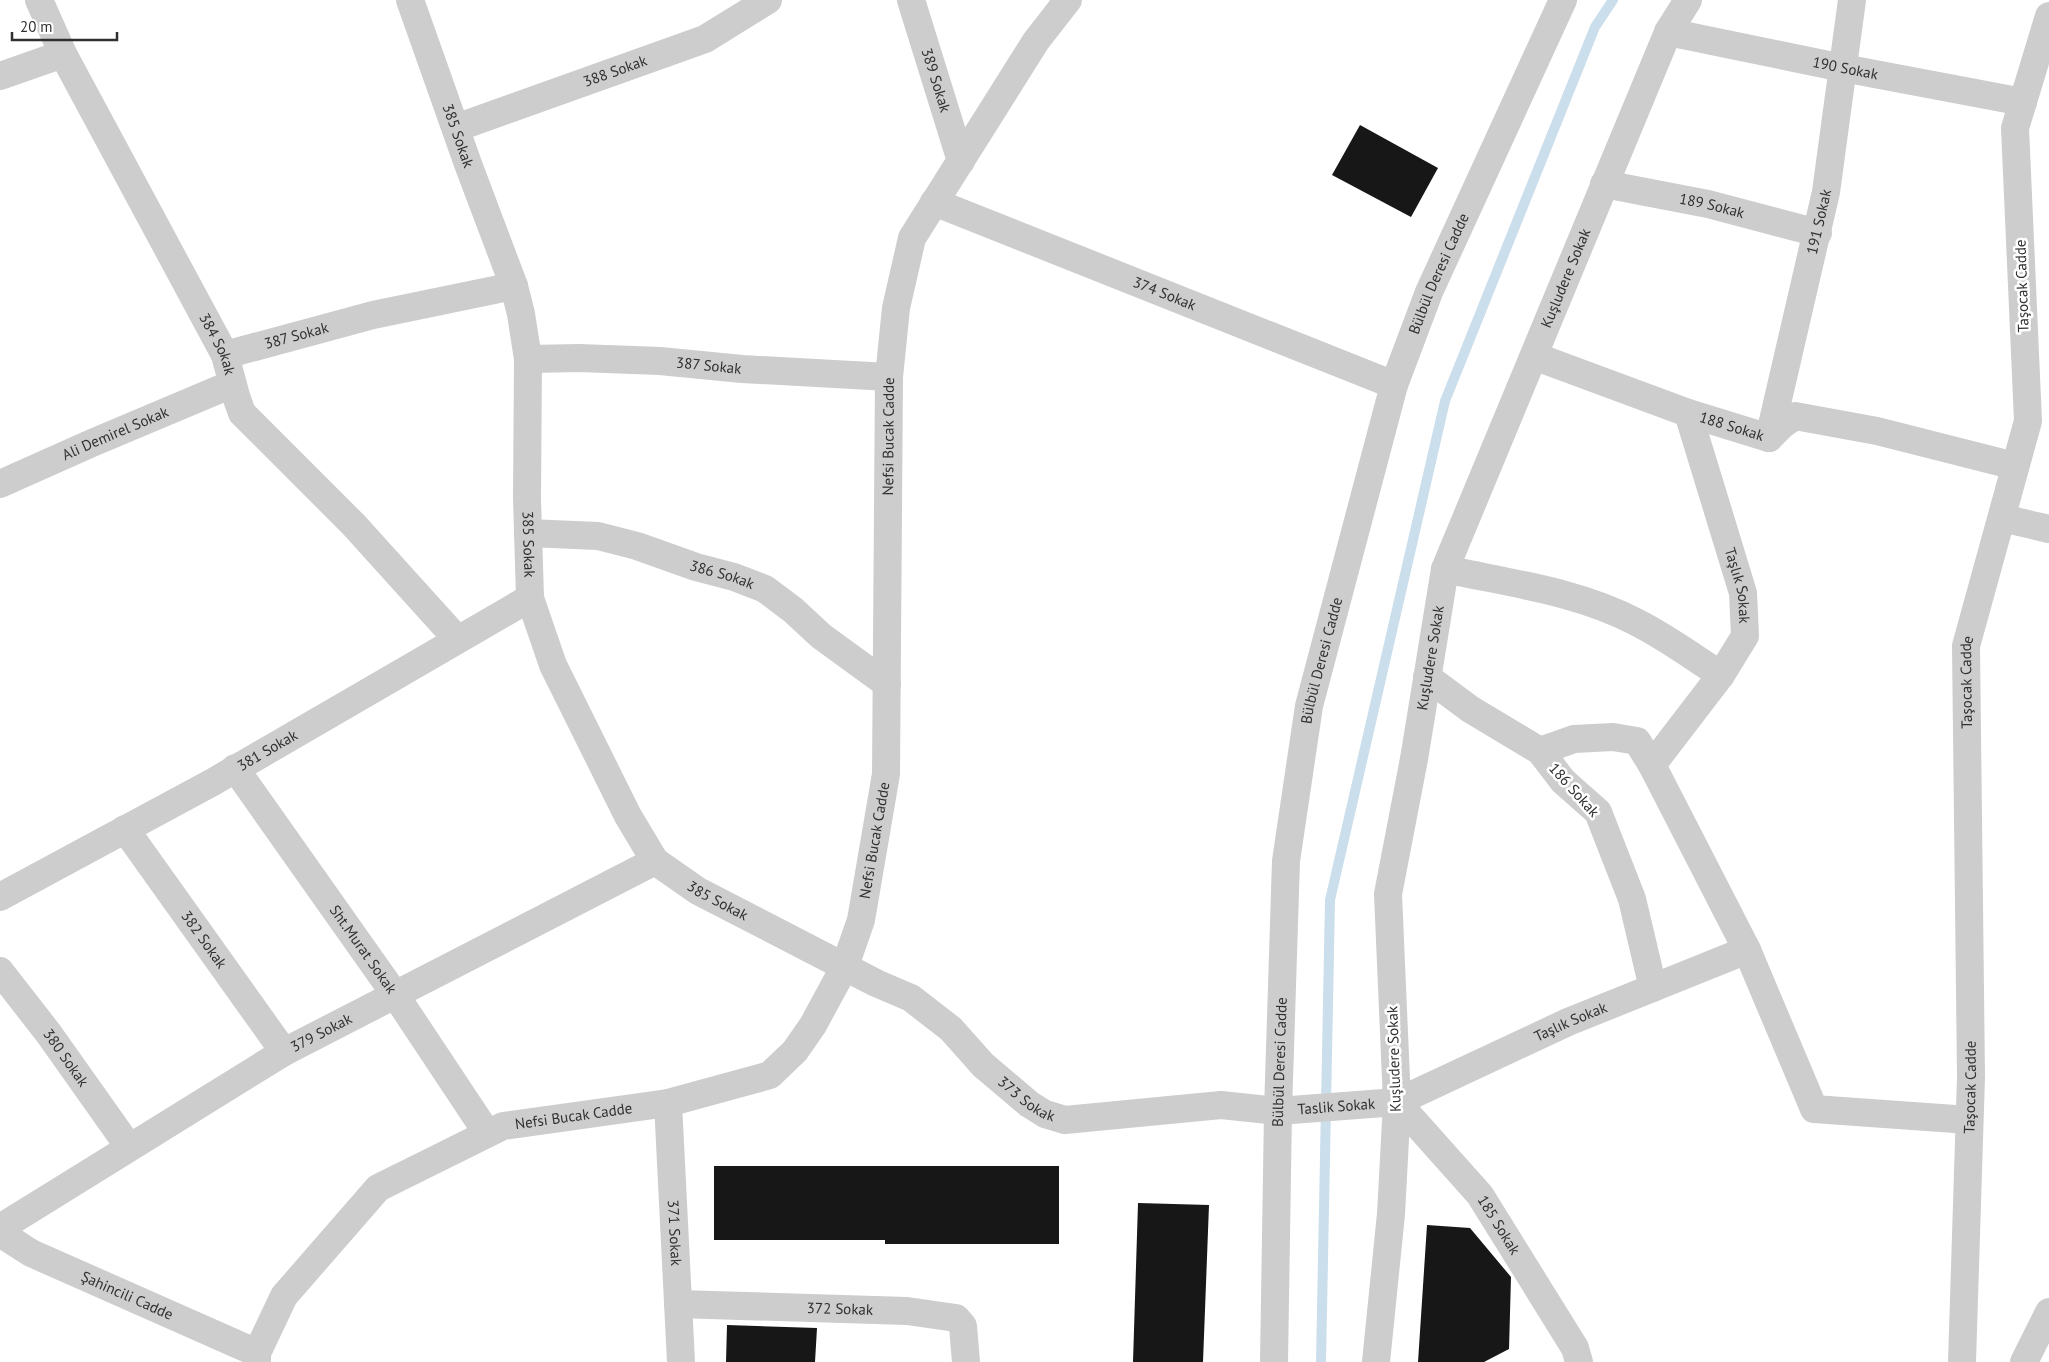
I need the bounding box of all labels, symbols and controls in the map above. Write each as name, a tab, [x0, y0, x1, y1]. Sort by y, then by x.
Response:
scale bar	[12, 10, 118, 42]
text: 20 m	[20, 17, 53, 36]
street label: 389 Sokak	[917, 46, 956, 115]
street label: 388 Sokak	[581, 50, 650, 91]
street label: 190 Sokak	[1811, 52, 1881, 84]
street label: 385 Sokak	[438, 101, 479, 171]
street label: 191 Sokak	[1802, 186, 1836, 256]
street label: 189 Sokak	[1678, 189, 1747, 222]
street label: Bülbül Deresi Cadde	[1404, 210, 1473, 337]
street label: Kuşludere Sokak	[1536, 225, 1595, 331]
street label: Taşocak Cadde	[2010, 239, 2033, 333]
street label: 374 Sokak	[1130, 272, 1200, 315]
street label: 384 Sokak	[195, 310, 240, 378]
street label: 387 Sokak	[262, 317, 331, 353]
street label: 387 Sokak	[675, 353, 743, 378]
street label: Nefsi Bucak Cadde	[878, 377, 898, 496]
street label: Ali Demirel Sokak	[59, 402, 172, 464]
street label: 188 Sokak	[1697, 407, 1767, 445]
street label: 385 Sokak	[518, 511, 539, 579]
street label: Taşlık Sokak	[1721, 545, 1754, 625]
street label: 386 Sokak	[687, 556, 758, 593]
street label: Bülbül Deresi Cadde	[1296, 595, 1346, 725]
street label: Kuşludere Sokak	[1412, 603, 1448, 712]
street label: Taşocak Cadde	[1956, 633, 1977, 729]
street label: 381 Sokak	[234, 725, 301, 775]
street label: 186 Sokak	[1545, 759, 1604, 821]
street label: Nefsi Bucak Cadde	[855, 780, 893, 900]
street label: 385 Sokak	[684, 876, 752, 925]
street label: Sht.Murat Sokak	[326, 901, 402, 998]
street label: 382 Sokak	[177, 907, 232, 973]
street label: Bülbül Deresi Cadde	[1268, 997, 1291, 1127]
street label: Taşlık Sokak	[1531, 997, 1610, 1046]
street label: Kuşludere Sokak	[1382, 1005, 1405, 1112]
street label: 379 Sokak	[287, 1008, 356, 1056]
street label: 380 Sokak	[39, 1025, 94, 1091]
street label: Taşocak Cadde	[1959, 1040, 1980, 1134]
street label: 373 Sokak	[994, 1072, 1058, 1126]
street label: Taslik Sokak	[1297, 1094, 1377, 1118]
street label: Nefsi Bucak Cadde	[514, 1098, 633, 1133]
street label: 185 Sokak	[1473, 1192, 1525, 1259]
street label: 371 Sokak	[664, 1199, 686, 1267]
street label: Şahincili Cadde	[78, 1266, 176, 1324]
street label: 372 Sokak	[806, 1298, 874, 1319]

